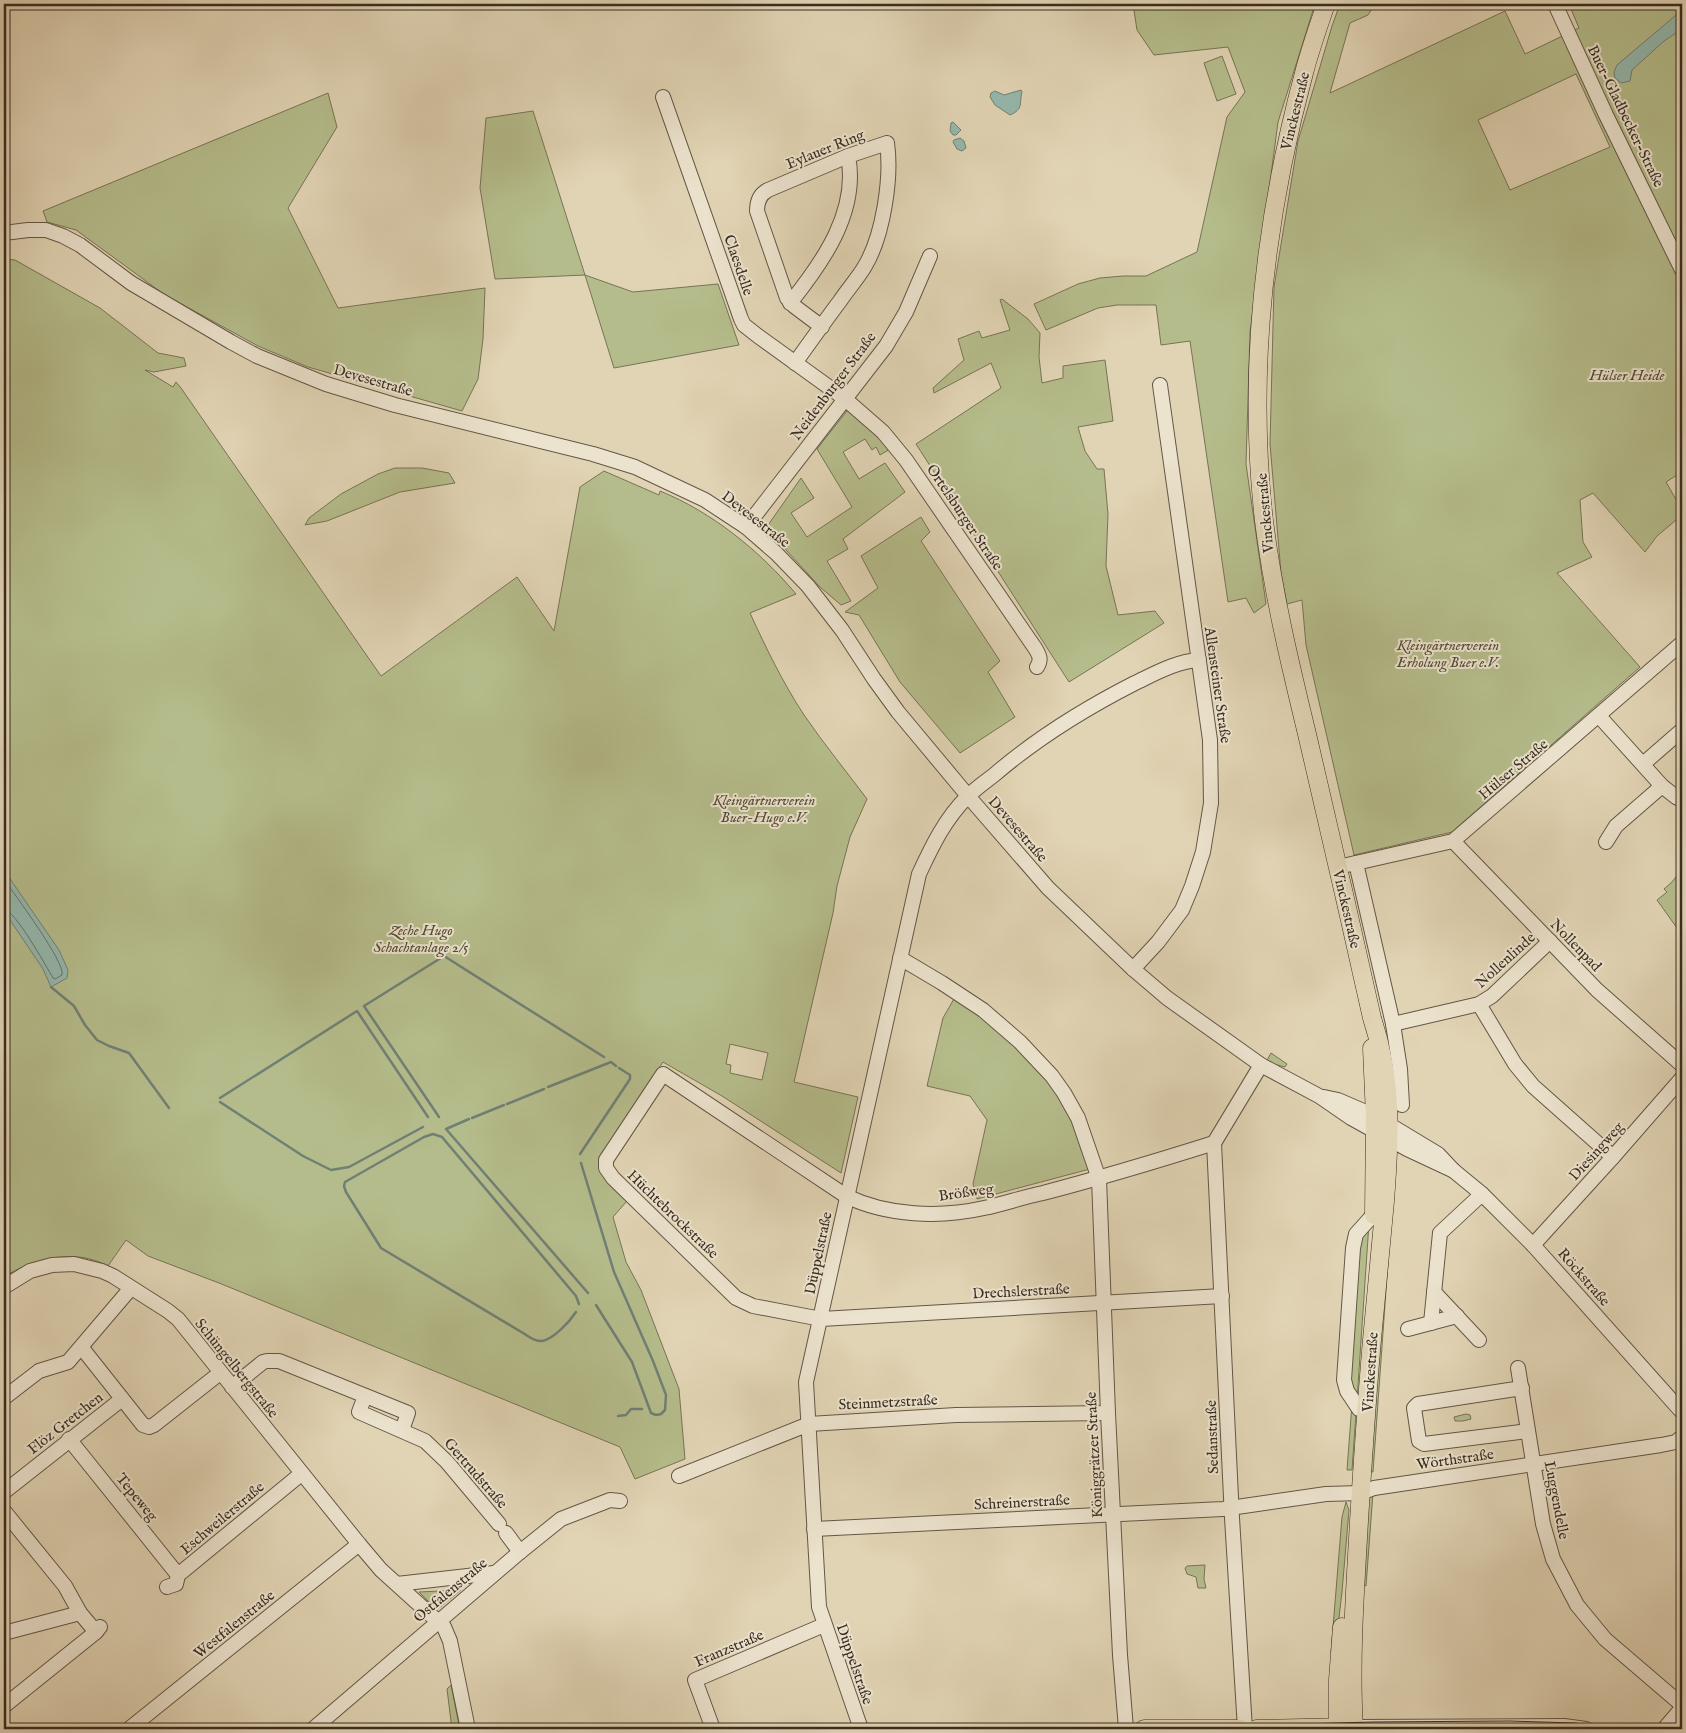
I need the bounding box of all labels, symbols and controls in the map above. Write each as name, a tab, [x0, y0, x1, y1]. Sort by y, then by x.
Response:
street label: Buer-Gladbecker-Straße	[1583, 42, 1668, 190]
street label: Vinckestraße	[1276, 70, 1314, 153]
street label: Eylauer Ring	[783, 125, 868, 174]
street label: Claesdelle	[719, 232, 758, 298]
street label: Neidenburger Straße	[786, 328, 880, 444]
street label: Devesestraße	[331, 360, 415, 401]
park label: Hülser Heide	[1589, 366, 1664, 385]
street label: Ortelsburger Straße	[922, 461, 1007, 574]
street label: Vinckestraße	[1253, 472, 1279, 555]
street label: Devesestraße	[718, 487, 794, 552]
street label: Allensteiner Straße	[1200, 625, 1235, 745]
park label: Kleingärtnerverein Erholung Buer e.V.	[1396, 636, 1500, 673]
street label: Hülser Straße	[1475, 735, 1552, 804]
park label: Kleingärtnerverein Buer-Hugo e.V.	[712, 791, 815, 828]
street label: Devesestraße	[984, 792, 1052, 866]
street label: Vinckestraße	[1328, 867, 1365, 950]
street label: Nollenpad	[1546, 915, 1606, 976]
park label: Zeche Hugo Schachtanlage 2/5	[373, 921, 469, 958]
street label: Nollenlinde	[1471, 928, 1539, 992]
street label: Diesingweg	[1565, 1117, 1629, 1185]
street label: Hüchtebrockstraße	[623, 1166, 722, 1263]
street label: Brößweg	[937, 1179, 996, 1206]
street label: Düppelstraße	[800, 1210, 837, 1296]
street label: Röckstraße	[1553, 1244, 1614, 1310]
street label: Drechslerstraße	[972, 1279, 1070, 1304]
street label: Schüngelbergstraße	[191, 1315, 283, 1422]
street label: Vinckestraße	[1358, 1331, 1383, 1414]
street label: Flöz Gretchen	[24, 1388, 107, 1459]
street label: Steinmetzstraße	[838, 1390, 938, 1415]
street label: Königgrätzer Straße	[1082, 1391, 1107, 1519]
street label: Sedanstraße	[1202, 1400, 1223, 1474]
street label: Gertrudstraße	[440, 1434, 512, 1513]
street label: Wörthstraße	[1415, 1445, 1495, 1474]
street label: Luggendelle	[1540, 1459, 1573, 1541]
street label: Tepeweg	[111, 1469, 162, 1526]
street label: Eschweilerstraße	[176, 1478, 268, 1559]
street label: Schreinerstraße	[974, 1490, 1071, 1514]
street label: Ostfalenstraße	[409, 1554, 491, 1627]
street label: Westfalenstraße	[190, 1586, 279, 1663]
street label: Düppelstraße	[832, 1621, 877, 1707]
street label: Franzstraße	[692, 1625, 767, 1672]

